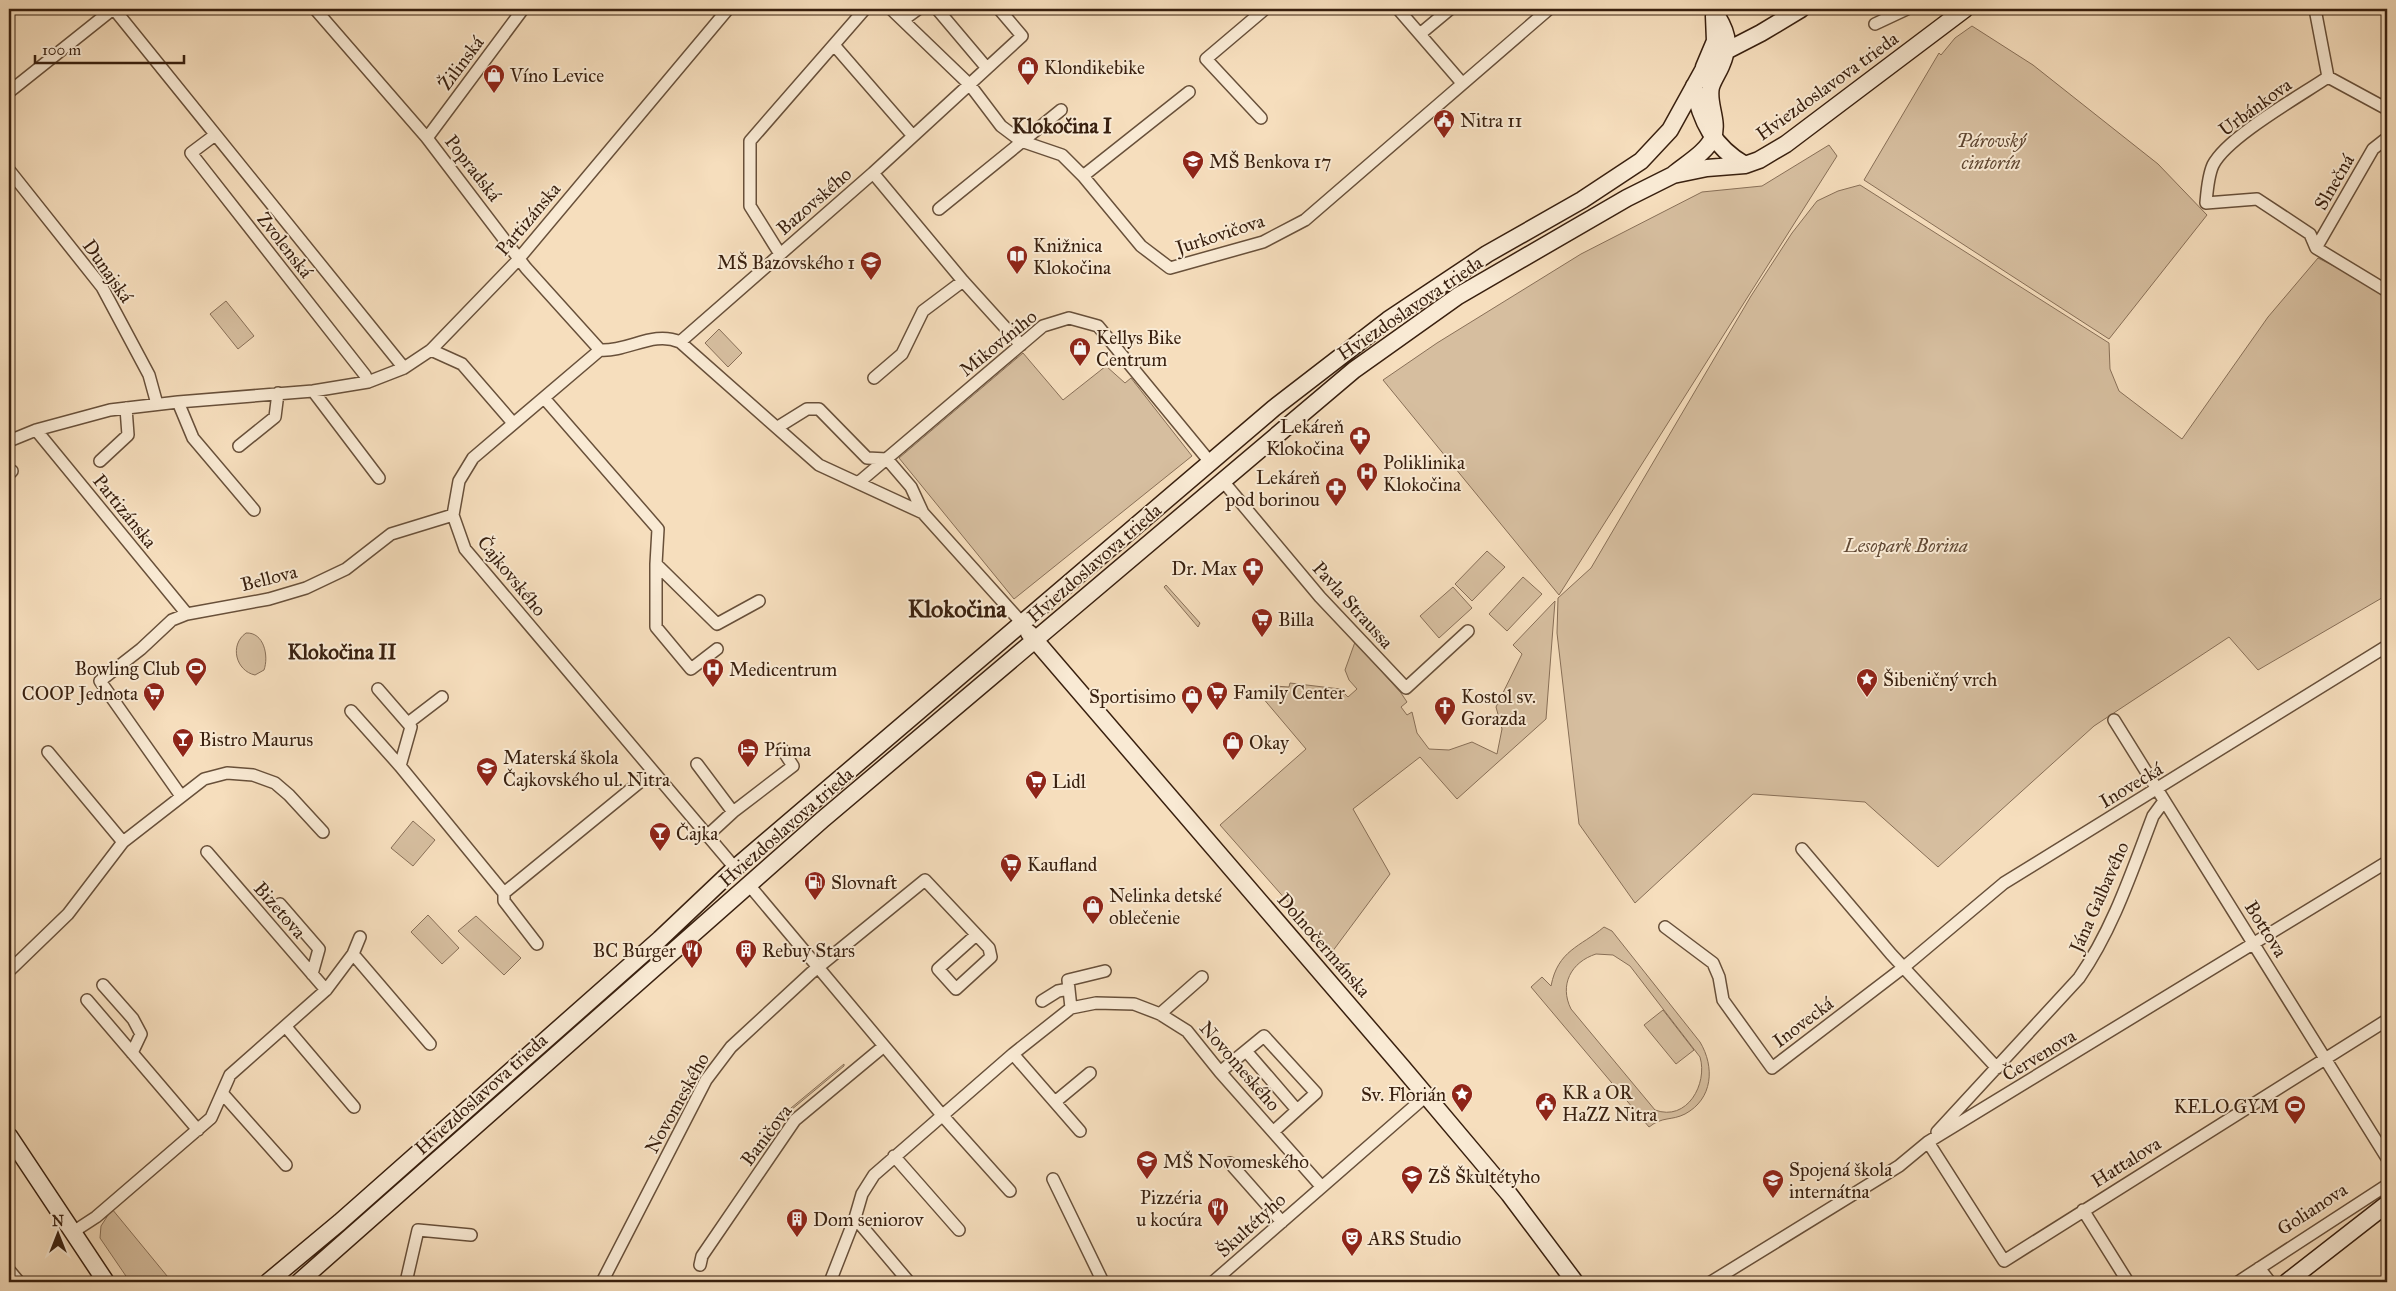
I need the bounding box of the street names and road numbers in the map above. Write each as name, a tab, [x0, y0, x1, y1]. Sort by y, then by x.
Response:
street label: Hviezdoslavova trieda	[1751, 26, 1903, 145]
street label: Žilinská	[433, 30, 489, 94]
street label: Urbánkova	[2214, 72, 2297, 141]
street label: Popradská	[440, 130, 507, 207]
street label: Slnečná	[2309, 149, 2360, 214]
street label: Bazovského	[772, 162, 856, 240]
street label: Partizánska	[491, 177, 566, 260]
street label: Zvolenská	[252, 208, 318, 283]
street label: Jurkovičova	[1171, 209, 1268, 261]
street label: Dunajská	[78, 235, 139, 308]
street label: Hviezdoslavova trieda	[1333, 250, 1488, 365]
street label: Mikovíniho	[955, 305, 1042, 381]
street label: Partizánska	[88, 469, 162, 553]
street label: Hviezdoslavova trieda	[1022, 498, 1167, 628]
street label: Čajkovského	[473, 531, 551, 621]
street label: Pavla Straussa	[1308, 557, 1399, 654]
street label: Bellova	[238, 560, 301, 596]
street label: Inovecká	[2095, 757, 2168, 813]
street label: Hviezdoslavova trieda	[714, 762, 859, 892]
street label: Jána Galbavého	[2064, 838, 2135, 958]
street label: Bizetova	[249, 877, 312, 944]
street label: Dolnočermánska	[1272, 888, 1376, 1003]
street label: Bottova	[2240, 896, 2293, 962]
street label: Inovecká	[1768, 991, 1839, 1052]
street label: Novomeského	[1195, 1016, 1285, 1116]
street label: Červenova	[1998, 1024, 2081, 1086]
street label: Hviezdoslavova trieda	[410, 1028, 553, 1160]
street label: Novomeského	[640, 1048, 714, 1157]
street label: Baničova	[736, 1099, 797, 1170]
street label: Hattalova	[2087, 1131, 2166, 1192]
street label: Golianova	[2273, 1177, 2352, 1240]
street label: Škultétyho	[1212, 1188, 1291, 1262]

